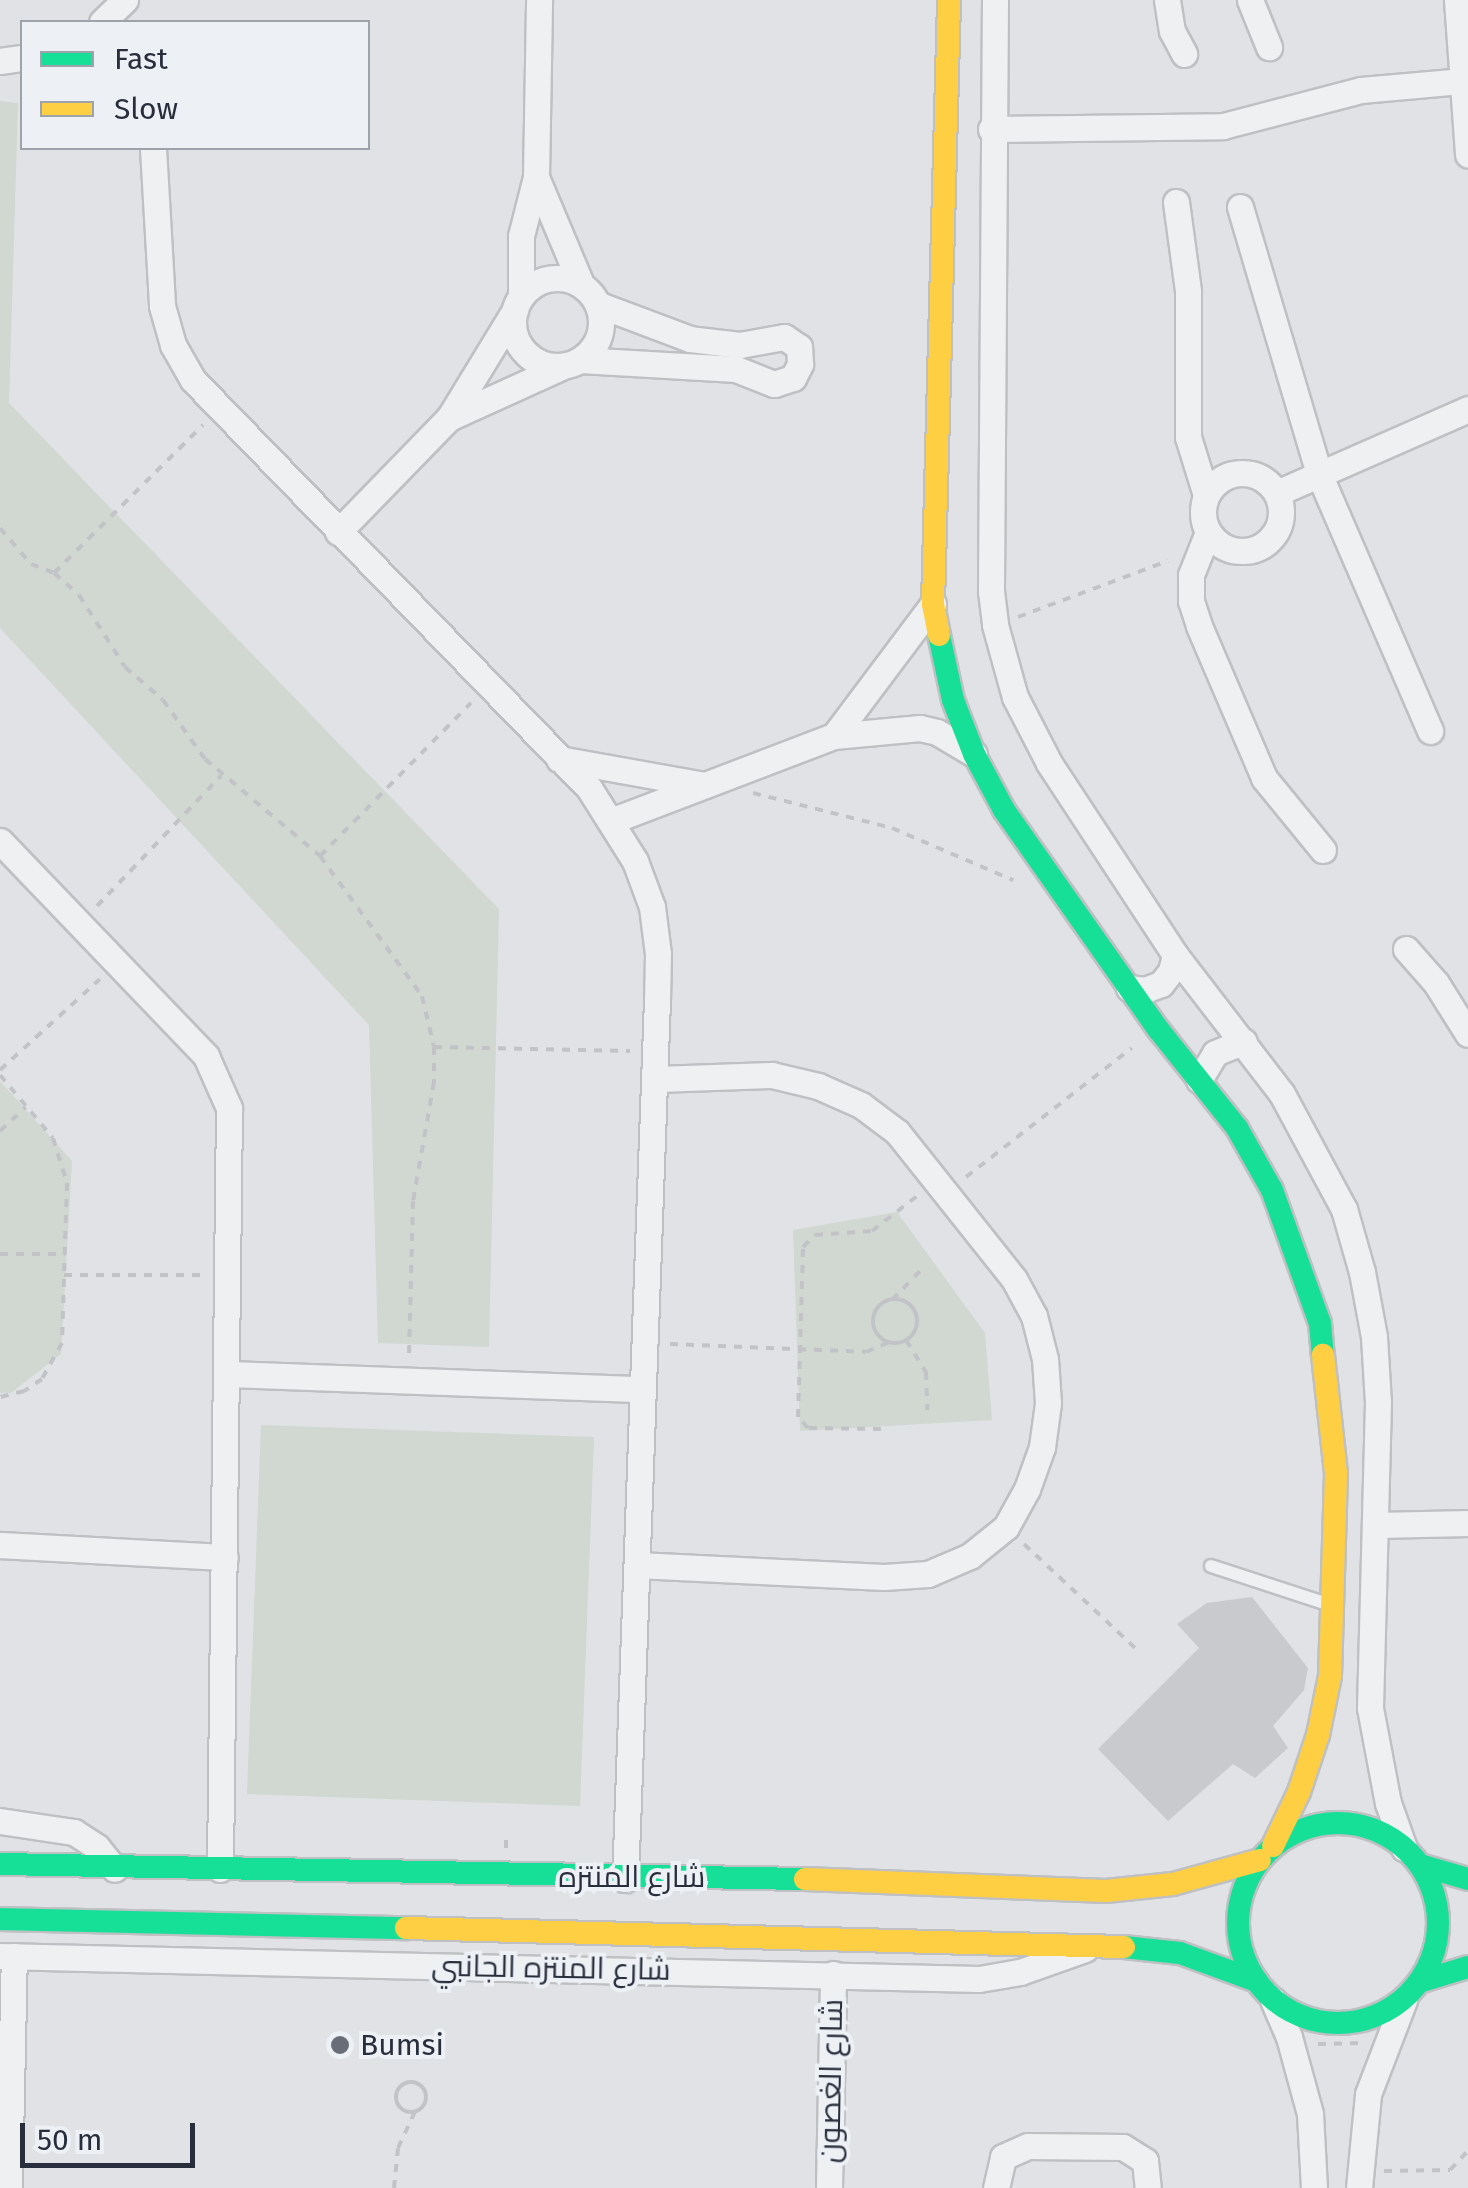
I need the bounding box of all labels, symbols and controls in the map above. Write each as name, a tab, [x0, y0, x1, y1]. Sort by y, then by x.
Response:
legend	[20, 20, 370, 150]
text: Fast	[114, 41, 168, 77]
text: Slow	[114, 91, 178, 127]
street label: شارع المنتزه	[559, 1859, 705, 1895]
street label: شارع المنتزه الجانبي	[431, 1948, 671, 1988]
street label: شارع الغصون	[812, 1999, 850, 2163]
place label: Bumsi	[360, 2027, 444, 2063]
marker: Bumsi	[329, 2034, 351, 2056]
scale bar	[25, 2103, 200, 2165]
text: 50 m	[37, 2122, 102, 2158]

